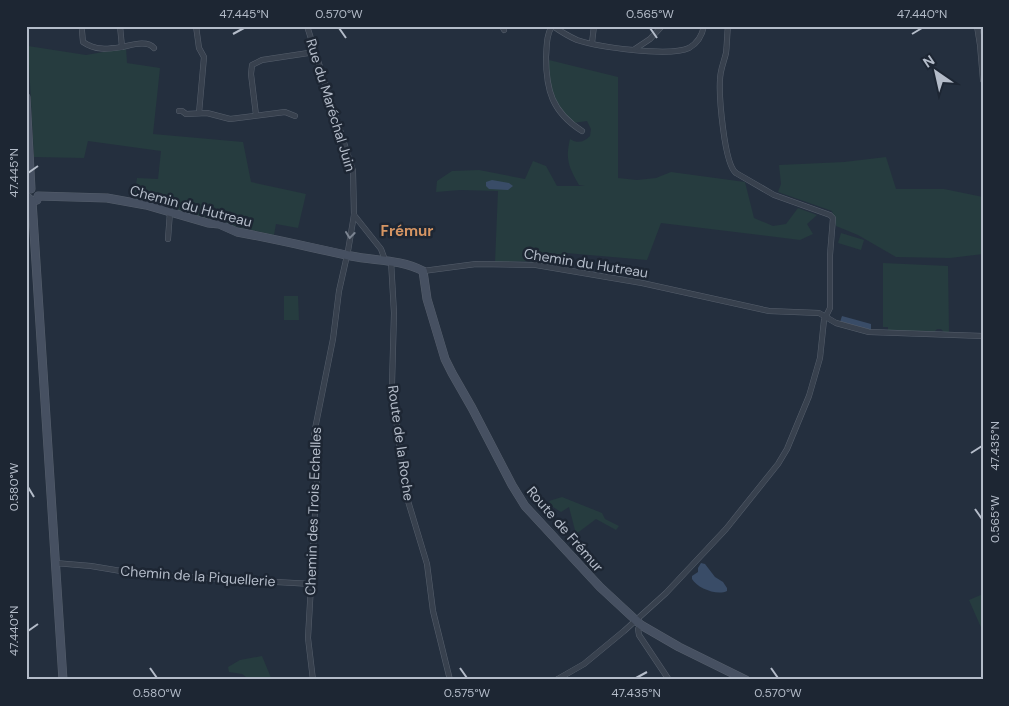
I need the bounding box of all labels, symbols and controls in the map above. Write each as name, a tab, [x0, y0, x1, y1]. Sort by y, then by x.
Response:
text: 47.445°N	[219, 6, 269, 22]
text: 0.570°W	[315, 6, 363, 22]
text: 0.565°W	[626, 6, 674, 22]
text: 47.440°N	[897, 6, 947, 22]
street label: Rue du Maréchal Juin	[302, 37, 360, 173]
north arrow	[912, 48, 962, 98]
text: N	[919, 51, 938, 72]
text: 47.445°N	[6, 148, 22, 198]
street label: Chemin du Hutreau	[128, 181, 254, 231]
district label: Frémur	[381, 221, 433, 241]
one-way arrow	[345, 231, 356, 239]
street label: Chemin du Hutreau	[523, 244, 649, 282]
street label: Route de la Roche	[384, 384, 418, 502]
text: 47.435°N	[987, 421, 1003, 471]
street label: Chemin des Trois Echelles	[301, 426, 325, 596]
text: 0.580°W	[6, 462, 22, 511]
street label: Route de Frémur	[523, 482, 607, 576]
text: 0.565°W	[987, 495, 1003, 543]
street label: Chemin de la Piquellerie	[120, 562, 276, 590]
text: 47.440°N	[6, 606, 22, 656]
text: 0.580°W	[133, 685, 182, 701]
text: 0.575°W	[444, 685, 491, 701]
text: 47.435°N	[611, 685, 661, 701]
text: 0.570°W	[754, 685, 802, 701]

